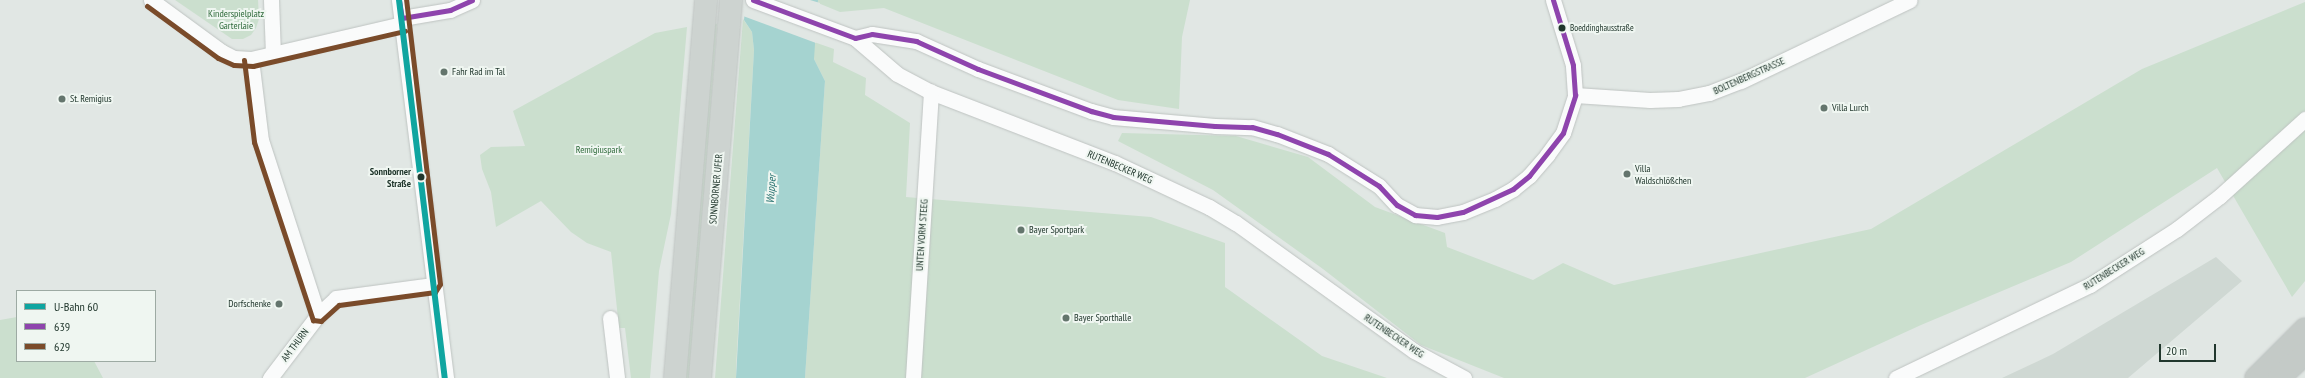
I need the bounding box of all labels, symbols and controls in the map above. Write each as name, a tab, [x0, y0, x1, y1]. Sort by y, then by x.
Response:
park label: Kinderspielplatz Garterlaie	[208, 7, 264, 30]
marker: Boeddinghausstraße	[1557, 23, 1567, 33]
place label: Boeddinghausstraße	[1570, 23, 1634, 33]
street label: BOLTENBERGSTRASSE	[1711, 55, 1787, 97]
place label: Fahr Rad im Tal	[452, 66, 505, 78]
marker: Fahr Rad im Tal	[439, 67, 449, 77]
place label: St. Remigius	[70, 93, 112, 105]
marker: St. Remigius	[57, 94, 67, 104]
place label: Villa Lurch	[1832, 102, 1869, 114]
marker: Villa Lurch	[1819, 103, 1829, 113]
park label: Remigiuspark	[576, 144, 622, 156]
street label: RUTENBECKER WEG	[1086, 148, 1154, 186]
street label: SONNBORNER UFER	[707, 153, 725, 225]
place label: Villa Waldschlößchen	[1635, 162, 1691, 186]
place label: Sonnborner Straße	[370, 165, 411, 188]
marker: Villa Waldschlößchen	[1622, 169, 1632, 179]
marker: Sonnborner Straße	[414, 170, 428, 184]
water label: Wupper	[763, 174, 779, 204]
street label: UNTEN VORM STEEG	[913, 199, 931, 271]
place label: Bayer Sportpark	[1029, 224, 1084, 236]
marker: Bayer Sportpark	[1016, 225, 1026, 235]
street label: RUTENBECKER WEG	[2081, 245, 2147, 293]
legend	[16, 290, 156, 362]
place label: Dorfschenke	[228, 298, 271, 310]
text: U-Bahn 60	[54, 299, 98, 314]
marker: Dorfschenke	[274, 299, 284, 309]
place label: Bayer Sporthalle	[1074, 312, 1131, 324]
street label: RUTENBECKER WEG	[1362, 312, 1426, 360]
marker: Bayer Sporthalle	[1061, 313, 1071, 323]
text: 639	[54, 319, 70, 334]
street label: AM THURN	[279, 326, 311, 364]
scale bar	[2161, 336, 2218, 362]
text: 629	[54, 339, 70, 354]
text: 20 m	[2166, 343, 2187, 358]

